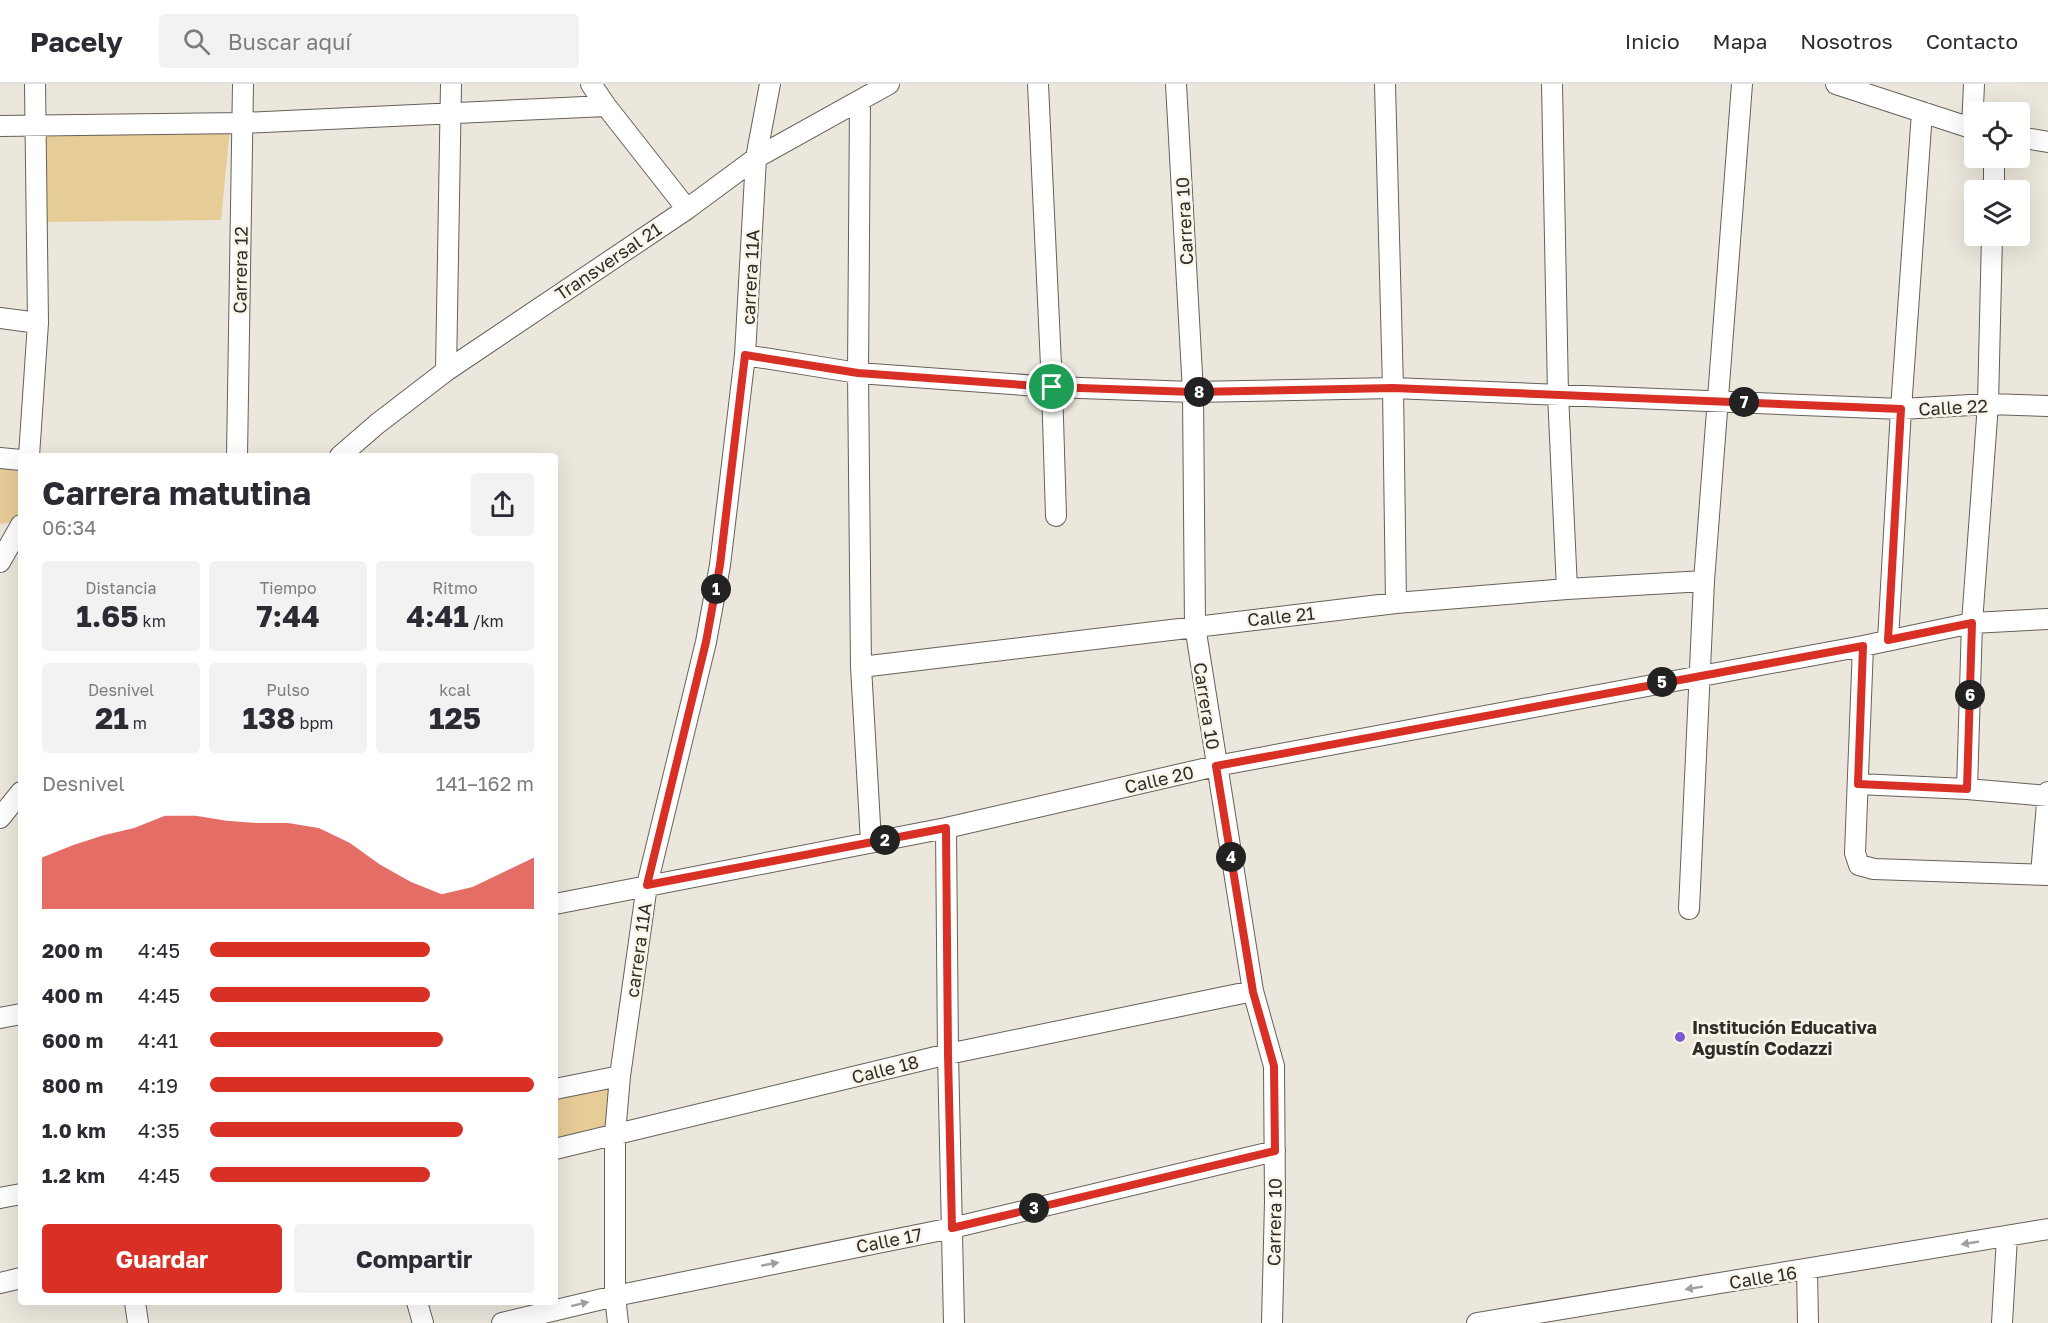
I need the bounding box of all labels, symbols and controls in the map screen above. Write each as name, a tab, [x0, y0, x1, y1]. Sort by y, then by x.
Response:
search box	[159, 14, 579, 68]
text: Pacely	[30, 25, 123, 58]
icon: search	[180, 25, 213, 58]
text: Buscar aquí	[228, 28, 351, 55]
text: Inicio	[1625, 28, 1680, 54]
text: Mapa	[1713, 28, 1767, 54]
text: Nosotros	[1800, 28, 1893, 54]
text: Contacto	[1926, 28, 2018, 54]
map controls	[1964, 102, 2030, 246]
button: locate	[1964, 102, 2030, 168]
street label: Carrera 10	[1171, 176, 1197, 266]
button: layers	[1964, 180, 2030, 246]
street label: Transversal 21	[551, 217, 666, 305]
street label: Carrera 12	[228, 226, 252, 314]
street label: carrera 11A	[737, 229, 763, 325]
pin	[1026, 361, 1077, 412]
icon: arrive	[1035, 370, 1068, 403]
pin: 8	[1184, 377, 1214, 407]
text: 8	[1194, 382, 1204, 402]
pin: 7	[1729, 387, 1759, 417]
text: 7	[1740, 392, 1748, 412]
street label: Calle 22	[1918, 394, 1988, 420]
text: Carrera matutina	[42, 473, 311, 512]
button: share	[471, 473, 534, 536]
text: 06:34	[42, 515, 96, 539]
pin: 1	[701, 574, 731, 604]
text: Distancia	[85, 578, 157, 598]
text: Tiempo	[259, 578, 317, 598]
text: Ritmo	[432, 578, 478, 598]
text: 1	[712, 579, 720, 599]
text: 1.65	[76, 598, 139, 634]
text: 7:44	[256, 598, 320, 634]
text: 4:41	[406, 598, 469, 634]
street label: Calle 21	[1246, 601, 1316, 630]
text: km	[139, 611, 166, 631]
text: /km	[469, 611, 504, 631]
street label: Carrera 10	[1189, 661, 1225, 751]
pin: 5	[1647, 667, 1677, 697]
text: 5	[1657, 672, 1667, 692]
text: Desnivel	[88, 680, 154, 700]
text: Pulso	[266, 680, 310, 700]
text: kcal	[439, 680, 471, 700]
pin: 6	[1955, 680, 1985, 710]
text: 6	[1965, 685, 1975, 705]
text: 21	[95, 700, 129, 736]
text: 138	[243, 700, 296, 736]
text: 125	[429, 700, 481, 736]
text: m	[129, 713, 147, 733]
text: bpm	[296, 713, 333, 733]
street label: Calle 20	[1122, 760, 1196, 798]
text: Desnivel	[42, 771, 125, 795]
text: 141–162 m	[436, 771, 534, 795]
pin: 2	[870, 825, 900, 855]
text: 2	[880, 830, 890, 850]
pin: 4	[1216, 842, 1246, 872]
text: 4	[1226, 847, 1236, 867]
street label: carrera 11A	[620, 901, 656, 999]
text: 200 m	[42, 938, 103, 962]
text: 4:45	[138, 938, 180, 962]
text: 400 m	[42, 983, 103, 1007]
text: 4:45	[138, 983, 180, 1007]
place label: Institución Educativa Agustín Codazzi	[1692, 1016, 1877, 1059]
text: 600 m	[42, 1028, 103, 1052]
text: 4:41	[138, 1028, 178, 1052]
marker: Institución Educativa Agustín Codazzi	[1673, 1030, 1687, 1044]
street label: Calle 18	[849, 1050, 921, 1088]
text: 800 m	[42, 1073, 103, 1097]
text: 4:19	[138, 1073, 178, 1097]
text: 1.0 km	[42, 1118, 106, 1142]
text: 4:35	[138, 1118, 180, 1142]
text: 1.2 km	[42, 1163, 105, 1187]
text: 4:45	[138, 1163, 180, 1187]
street label: Carrera 10	[1262, 1178, 1286, 1266]
pin: 3	[1019, 1193, 1049, 1223]
text: 3	[1029, 1198, 1039, 1218]
street label: Calle 17	[854, 1223, 924, 1257]
button: Guardar	[42, 1224, 282, 1293]
button: Compartir	[294, 1224, 534, 1293]
one-way arrow	[1960, 1239, 1979, 1248]
one-way arrow	[761, 1259, 780, 1268]
street label: Calle 16	[1728, 1261, 1798, 1293]
one-way arrow	[1685, 1283, 1704, 1292]
one-way arrow	[570, 1299, 589, 1309]

